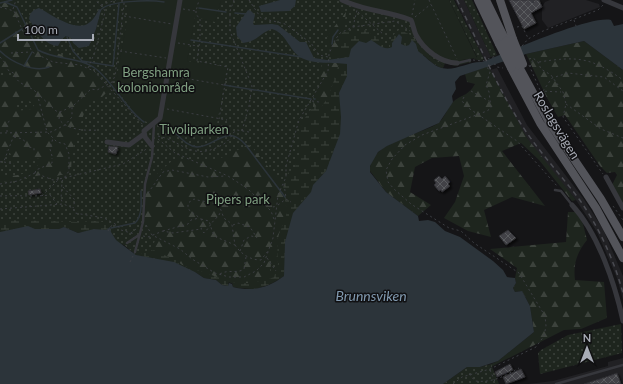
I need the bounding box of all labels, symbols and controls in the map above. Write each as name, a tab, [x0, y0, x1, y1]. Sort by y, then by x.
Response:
scale bar	[18, 16, 93, 42]
text: 100 m	[24, 22, 58, 37]
park label: Bergshamra koloniområde	[117, 64, 195, 95]
street label: Roslagsvägen	[530, 88, 584, 162]
park label: Tivoliparken	[159, 121, 229, 137]
park label: Pipers park	[206, 191, 270, 207]
water label: Brunnsviken	[335, 287, 407, 304]
north arrow	[567, 328, 607, 368]
text: N	[583, 331, 591, 344]

